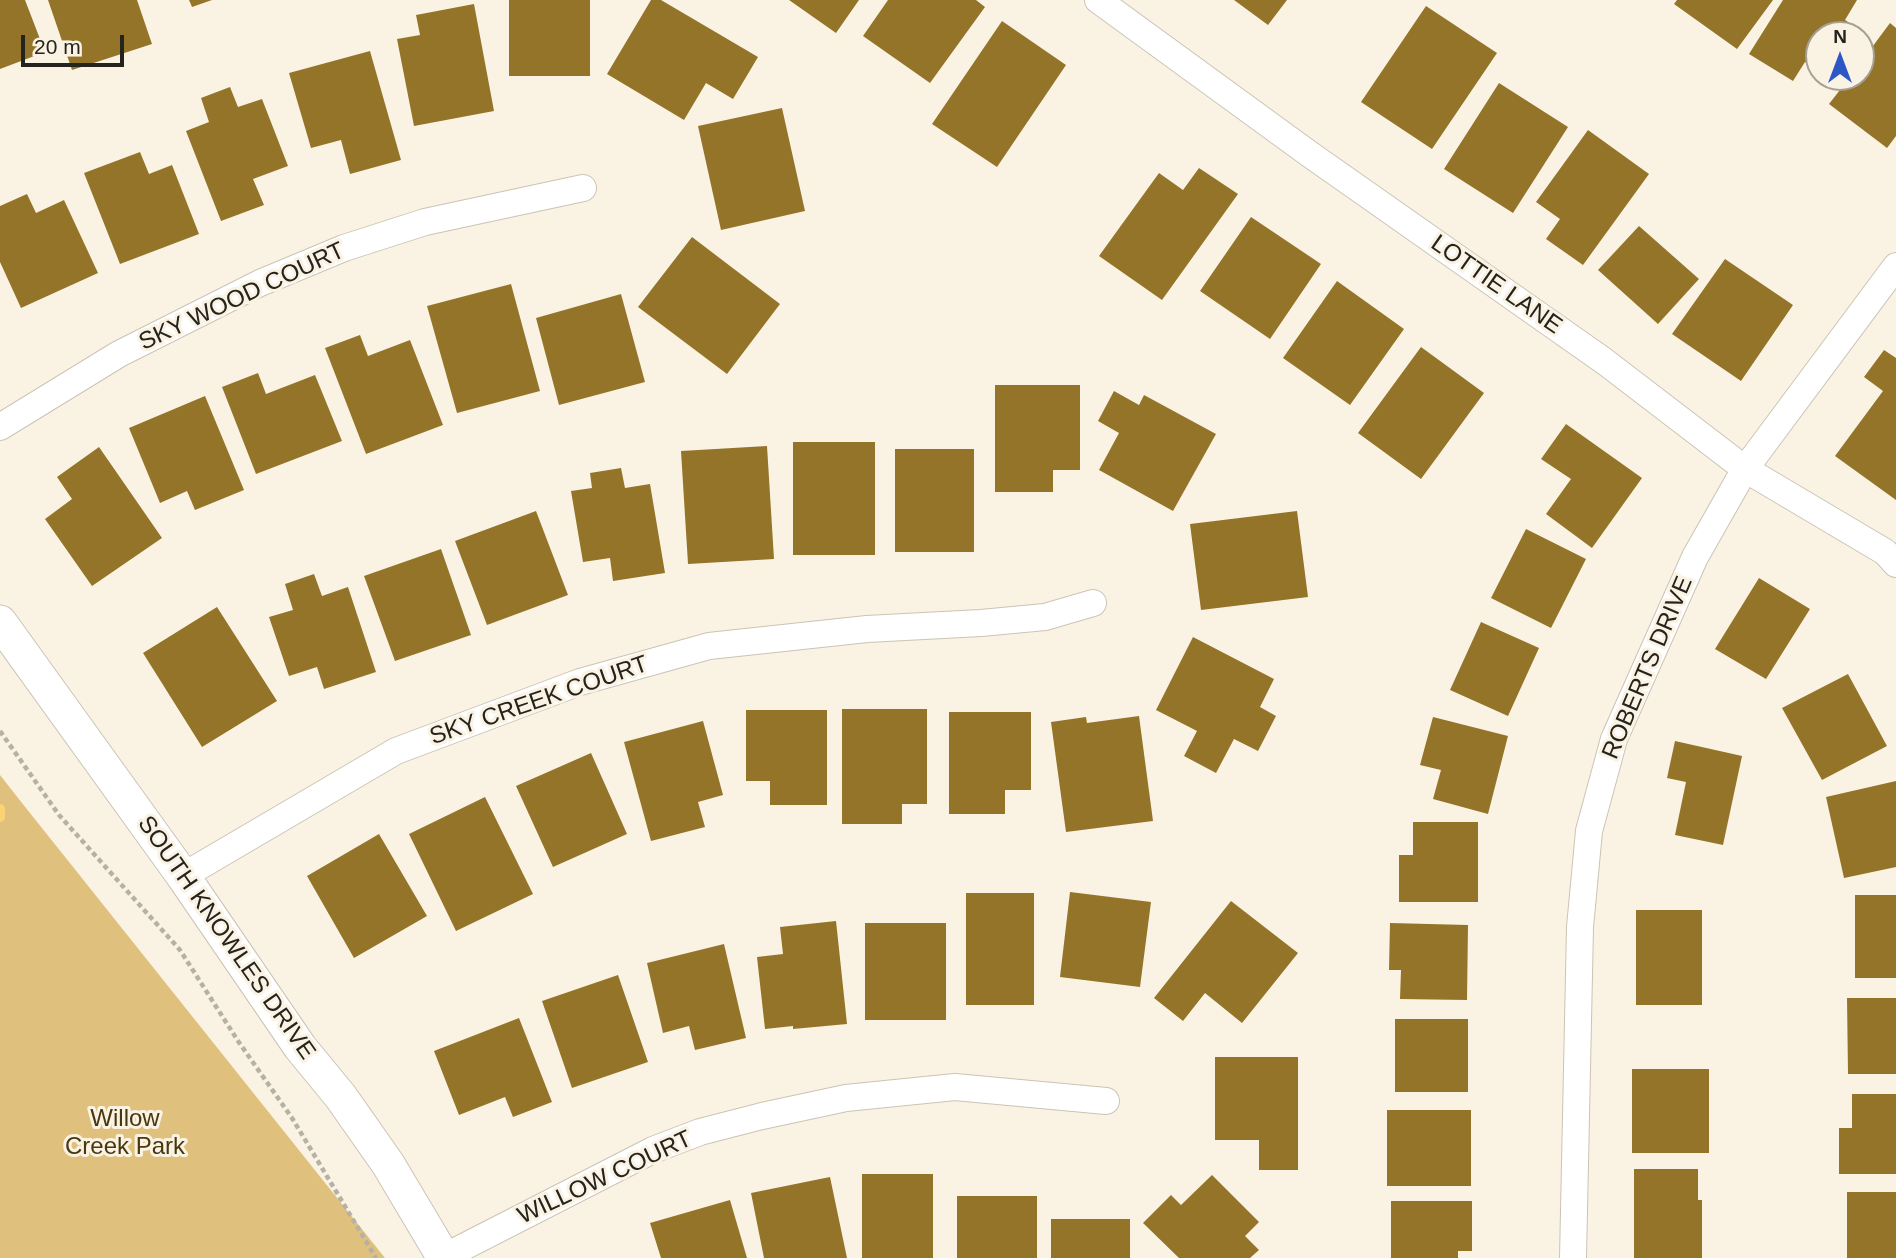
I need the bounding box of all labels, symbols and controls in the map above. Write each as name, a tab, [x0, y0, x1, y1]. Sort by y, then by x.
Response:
scale bar	[24, 21, 128, 65]
north arrow	[1805, 21, 1875, 91]
text: N	[1833, 26, 1847, 47]
text: 20 m	[34, 35, 81, 58]
street label: LOTTIE LANE	[1425, 229, 1567, 341]
street label: SKY WOOD COURT	[135, 237, 349, 357]
street label: ROBERTS DRIVE	[1597, 572, 1699, 764]
street label: SKY CREEK COURT	[426, 650, 652, 752]
street label: SOUTH KNOWLES DRIVE	[131, 811, 321, 1065]
park label: Willow Creek Park	[65, 1105, 185, 1161]
street label: WILLOW COURT	[513, 1125, 697, 1231]

